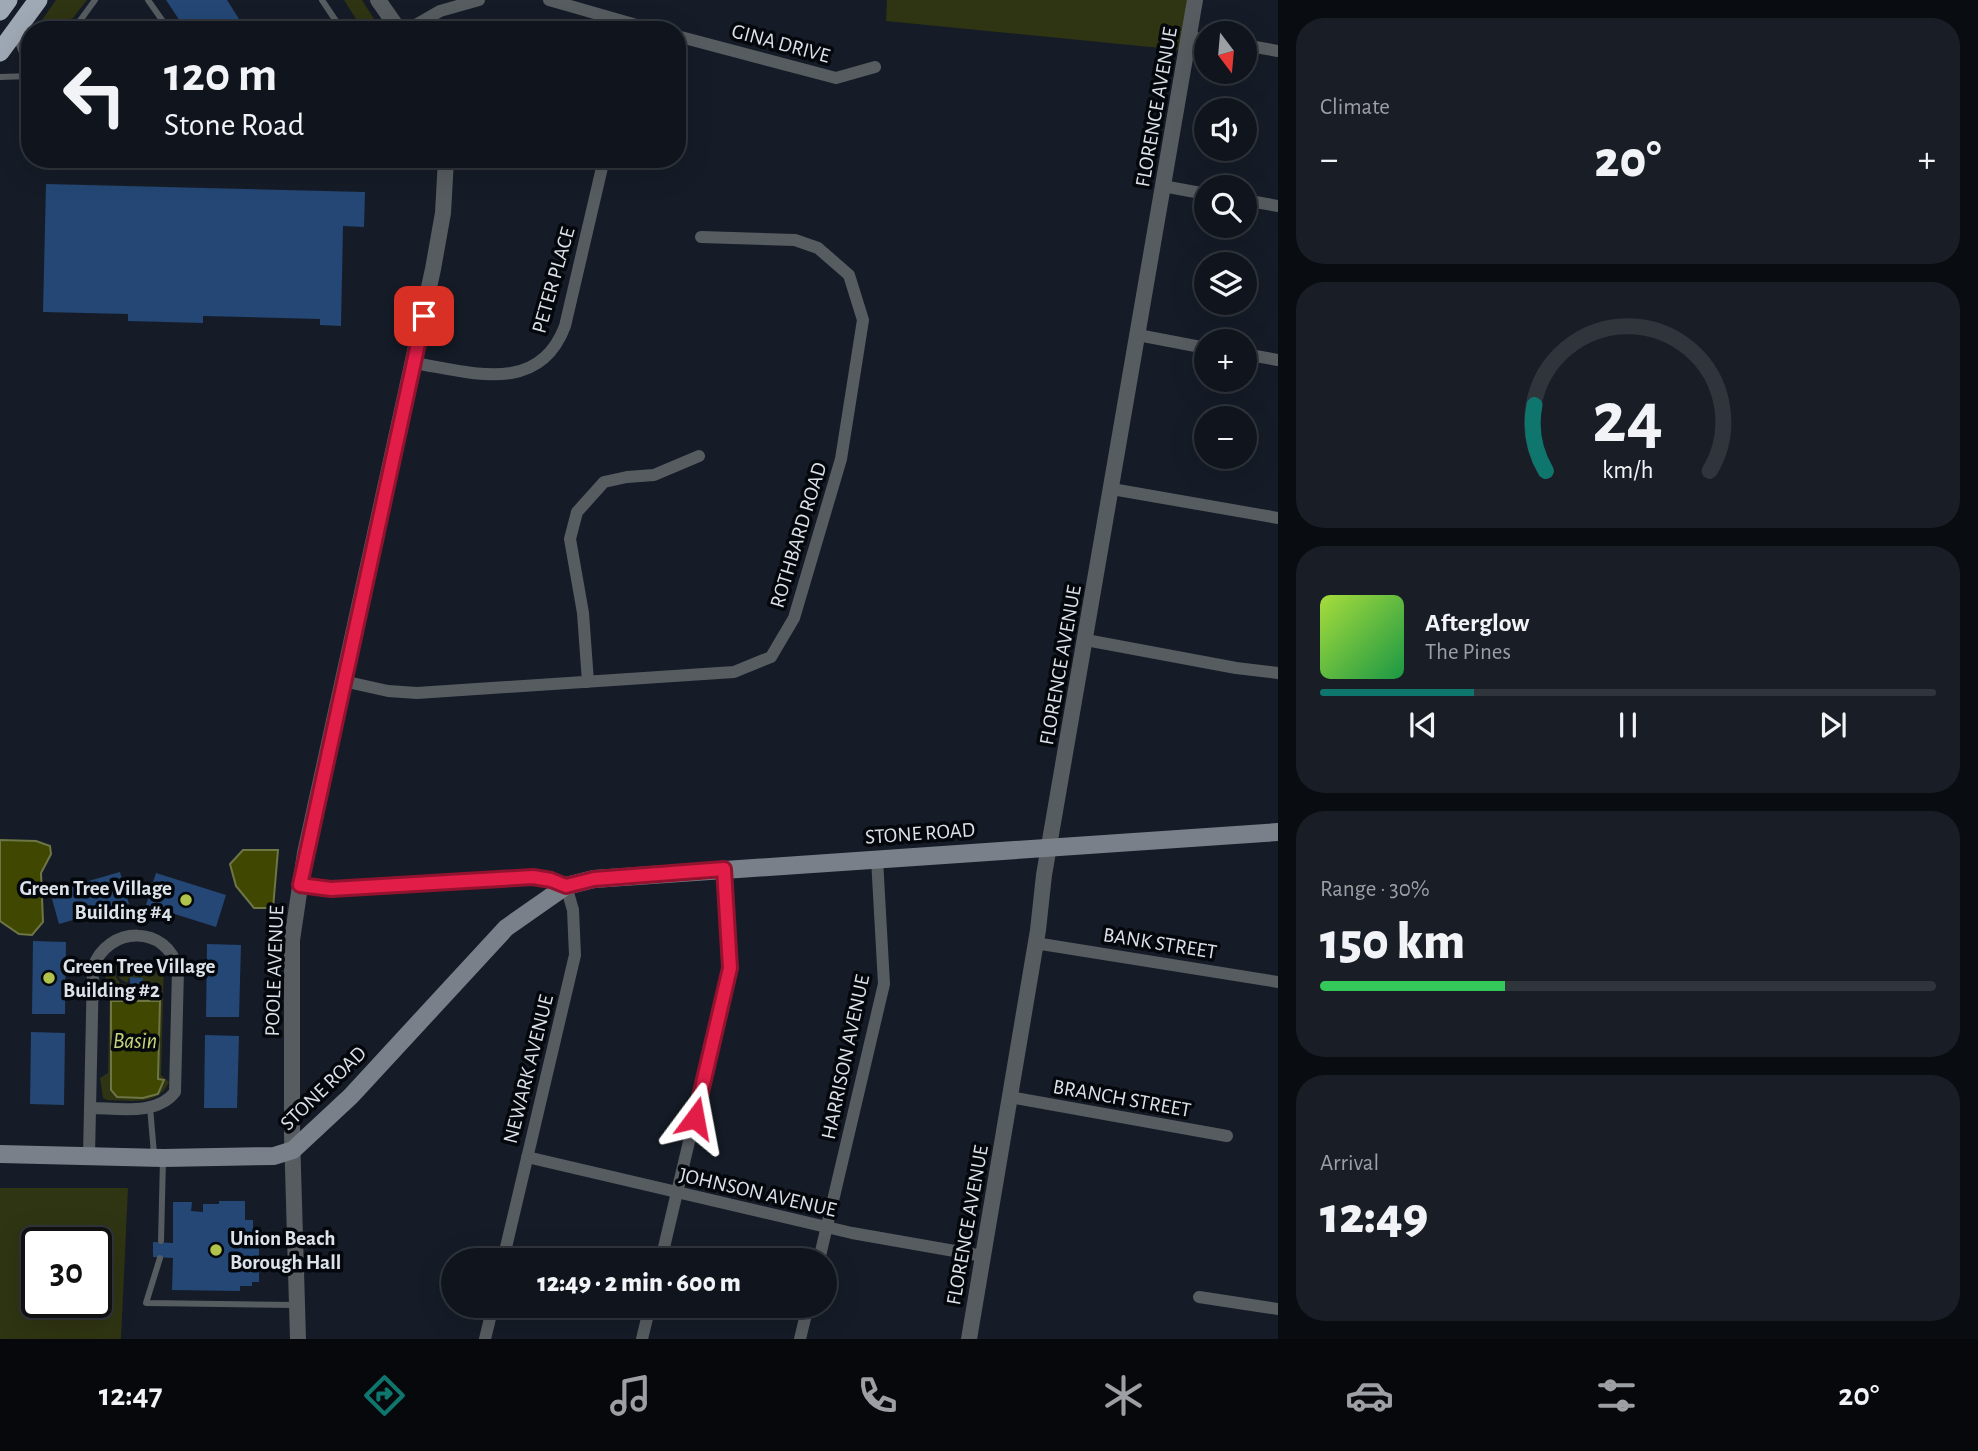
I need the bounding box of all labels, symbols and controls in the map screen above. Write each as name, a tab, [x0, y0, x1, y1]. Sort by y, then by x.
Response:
street label: GINA DRIVE	[730, 20, 832, 67]
north arrow	[1194, 21, 1256, 84]
map controls	[1194, 21, 1257, 469]
street label: FLORENCE AVENUE	[1132, 26, 1181, 189]
icon: left	[49, 49, 140, 140]
text: 120 m	[164, 51, 277, 100]
text: Climate	[1320, 96, 1390, 119]
button: sound	[1194, 98, 1257, 161]
text: Stone Road	[164, 109, 304, 141]
text: 20°	[1594, 134, 1662, 186]
text: −	[1320, 141, 1338, 179]
text: +	[1918, 141, 1936, 179]
button: search	[1194, 175, 1257, 238]
street label: PETER PLACE	[528, 225, 579, 335]
button: layers	[1194, 252, 1257, 315]
pin	[394, 286, 454, 346]
icon: arrive	[405, 297, 443, 335]
button: +	[1194, 329, 1257, 392]
text: 24	[1593, 384, 1663, 457]
button: −	[1194, 406, 1257, 469]
text: km/h	[1602, 458, 1654, 483]
street label: ROTHBARD ROAD	[766, 460, 831, 610]
street label: FLORENCE AVENUE	[1036, 584, 1085, 747]
text: Afterglow	[1425, 610, 1529, 636]
text: The Pines	[1425, 641, 1511, 664]
icon: previous	[1404, 706, 1442, 744]
icon: pause	[1609, 706, 1647, 744]
icon: next	[1814, 706, 1852, 744]
street label: STONE ROAD	[864, 819, 976, 848]
place label: Green Tree Village Building #4	[19, 878, 172, 923]
text: Range · 30%	[1320, 878, 1430, 901]
marker: Green Tree Village Building #4	[178, 892, 194, 908]
street label: POOLE AVENUE	[262, 905, 287, 1037]
text: 150 km	[1320, 916, 1465, 968]
street label: BANK STREET	[1102, 924, 1218, 963]
place label: Green Tree Village Building #2	[63, 956, 216, 1001]
marker: Green Tree Village Building #2	[41, 970, 57, 986]
street label: HARRISON AVENUE	[818, 973, 873, 1141]
street label: NEWARK AVENUE	[500, 992, 557, 1146]
water label: Basin	[113, 1030, 157, 1053]
street label: STONE ROAD	[276, 1042, 370, 1134]
street label: BRANCH STREET	[1051, 1076, 1193, 1121]
position arrow	[658, 1081, 732, 1155]
street label: FLORENCE AVENUE	[943, 1144, 992, 1307]
text: Arrival	[1320, 1152, 1379, 1175]
street label: JOHNSON AVENUE	[677, 1164, 838, 1221]
text: 12:49	[1320, 1190, 1428, 1242]
speed limit sign: 30	[21, 1227, 112, 1318]
place label: Union Beach Borough Hall	[230, 1228, 341, 1273]
marker: Union Beach Borough Hall	[208, 1242, 224, 1258]
text: 12:49 · 2 min · 600 m	[537, 1270, 741, 1296]
icon: directions	[360, 1371, 409, 1420]
icon: music	[606, 1371, 655, 1420]
icon: phone	[853, 1371, 902, 1420]
icon: climate	[1099, 1371, 1148, 1420]
icon: car	[1345, 1371, 1394, 1420]
icon: filters	[1592, 1371, 1641, 1420]
text: 12:47	[99, 1379, 163, 1411]
text: 20°	[1838, 1379, 1879, 1411]

